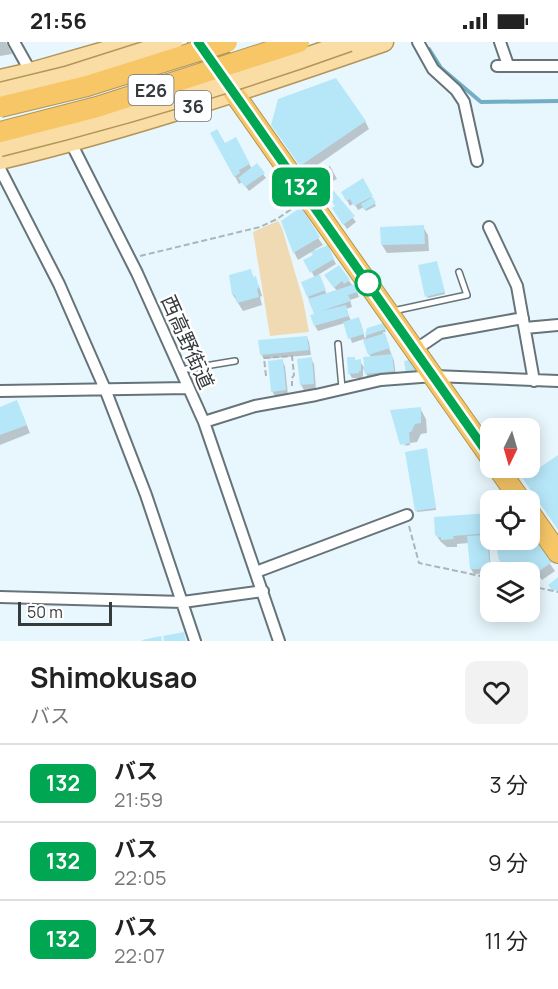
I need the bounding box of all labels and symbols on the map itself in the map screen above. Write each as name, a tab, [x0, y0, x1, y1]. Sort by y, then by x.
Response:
road number: E26	[128, 75, 174, 105]
road number: 36	[175, 91, 211, 121]
line badge: 132	[266, 168, 336, 206]
unlabelled marker	[355, 270, 381, 296]
street label: 西高野街道	[155, 291, 221, 393]
north arrow	[480, 418, 540, 478]
scale bar	[18, 599, 112, 626]

